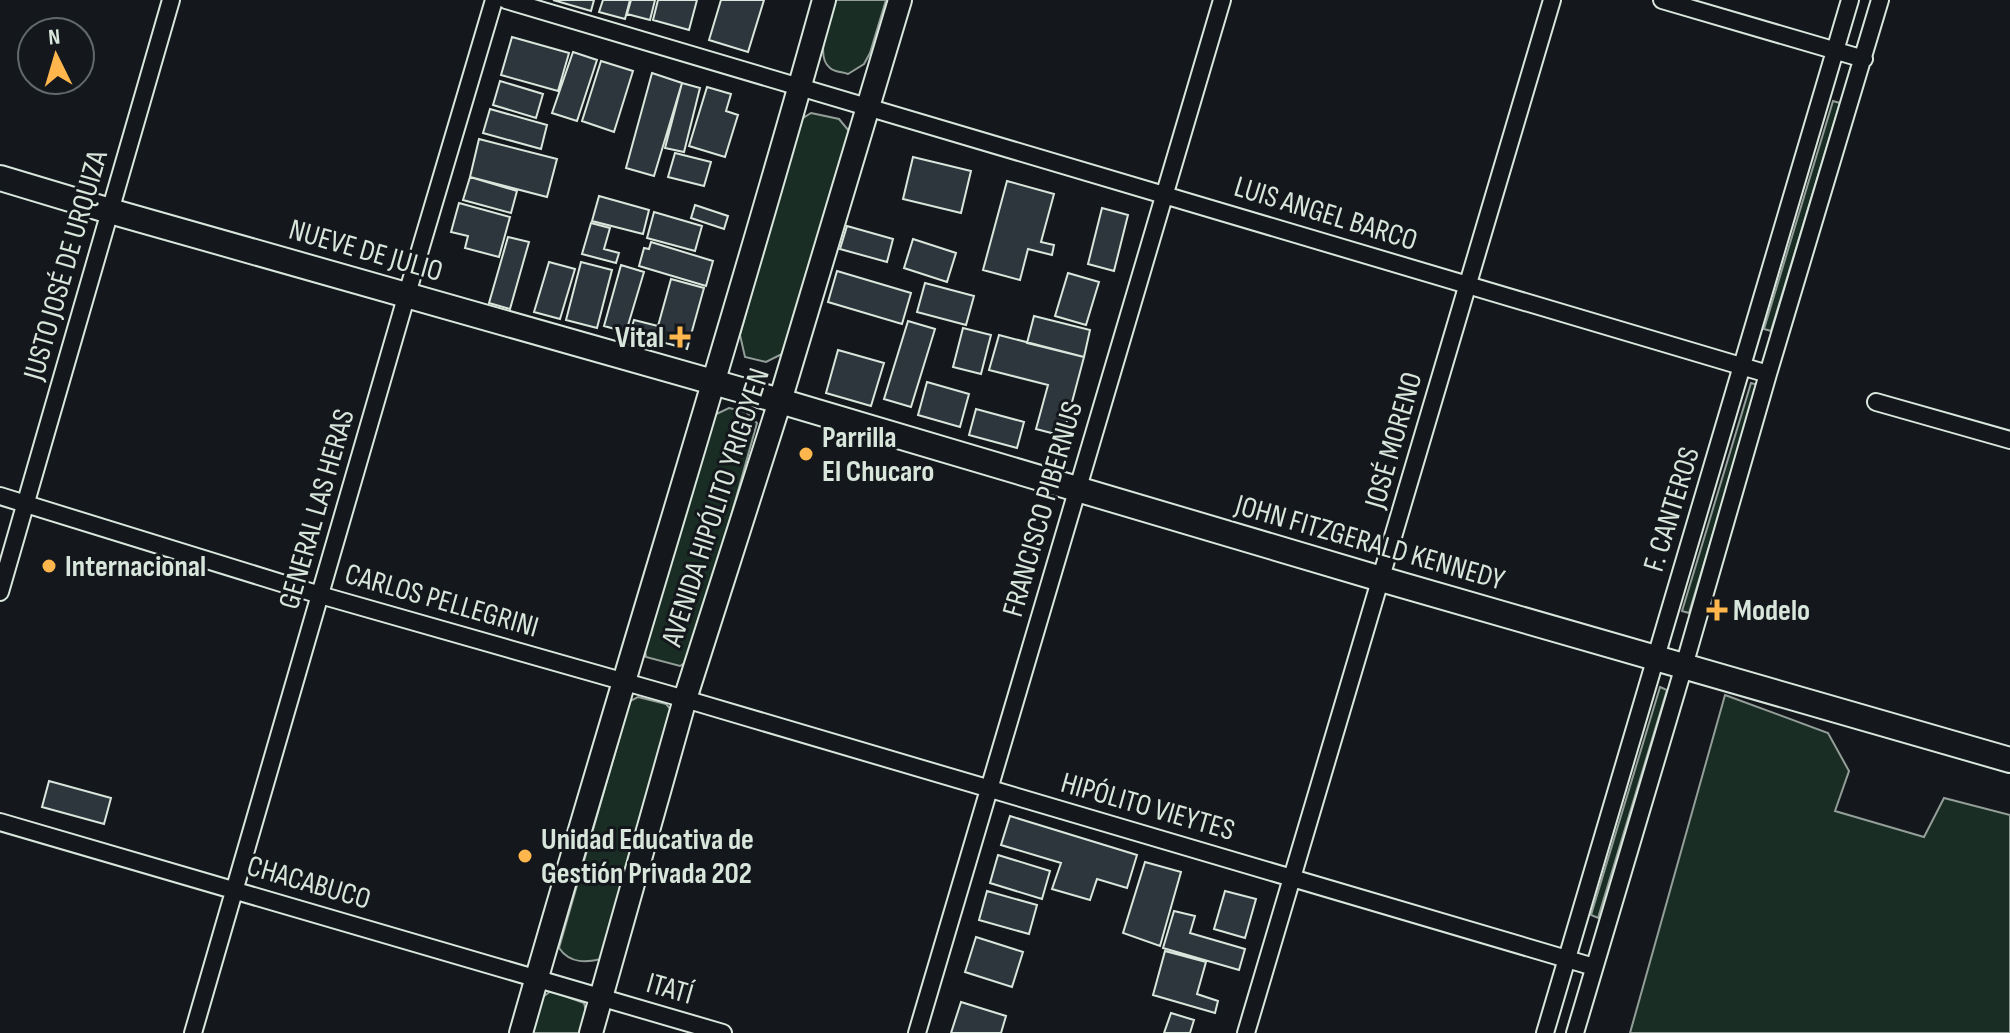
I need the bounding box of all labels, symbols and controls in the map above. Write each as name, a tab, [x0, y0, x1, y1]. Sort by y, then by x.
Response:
north arrow	[16, 16, 96, 96]
text: N	[47, 24, 61, 52]
street label: JUSTO JOSÉ DE URQUIZA	[16, 146, 116, 385]
street label: LUIS ANGEL BARCO	[1230, 169, 1422, 259]
street label: NUEVE DE JULIO	[285, 212, 447, 290]
place label: Vital	[615, 320, 664, 356]
marker: Vital	[671, 328, 689, 346]
street label: AVENIDA HIPÓLITO YRIGOYEN	[654, 364, 778, 652]
street label: JOSÉ MORENO	[1357, 368, 1431, 513]
street label: FRANCISCO PIBERNUS	[995, 398, 1091, 621]
street label: GENERAL LAS HERAS	[271, 405, 363, 613]
place label: Parrilla El Chucaro	[822, 420, 934, 490]
street label: F. CANTEROS	[1636, 443, 1708, 576]
marker: Parrilla El Chucaro	[797, 445, 815, 463]
street label: JOHN FITZGERALD KENNEDY	[1230, 487, 1509, 599]
place label: Internacional	[65, 549, 206, 585]
street label: CARLOS PELLEGRINI	[341, 556, 543, 646]
marker: Internacional	[40, 557, 58, 575]
place label: Modelo	[1733, 593, 1810, 629]
marker: Modelo	[1708, 601, 1726, 619]
street label: HIPÓLITO VIEYTES	[1057, 765, 1239, 849]
place label: Unidad Educativa de Gestión Privada 202	[541, 822, 754, 892]
marker: Unidad Educativa de Gestión Privada 202	[516, 847, 534, 865]
street label: CHACABUCO	[243, 848, 375, 918]
street label: ITATÍ	[642, 965, 697, 1013]

